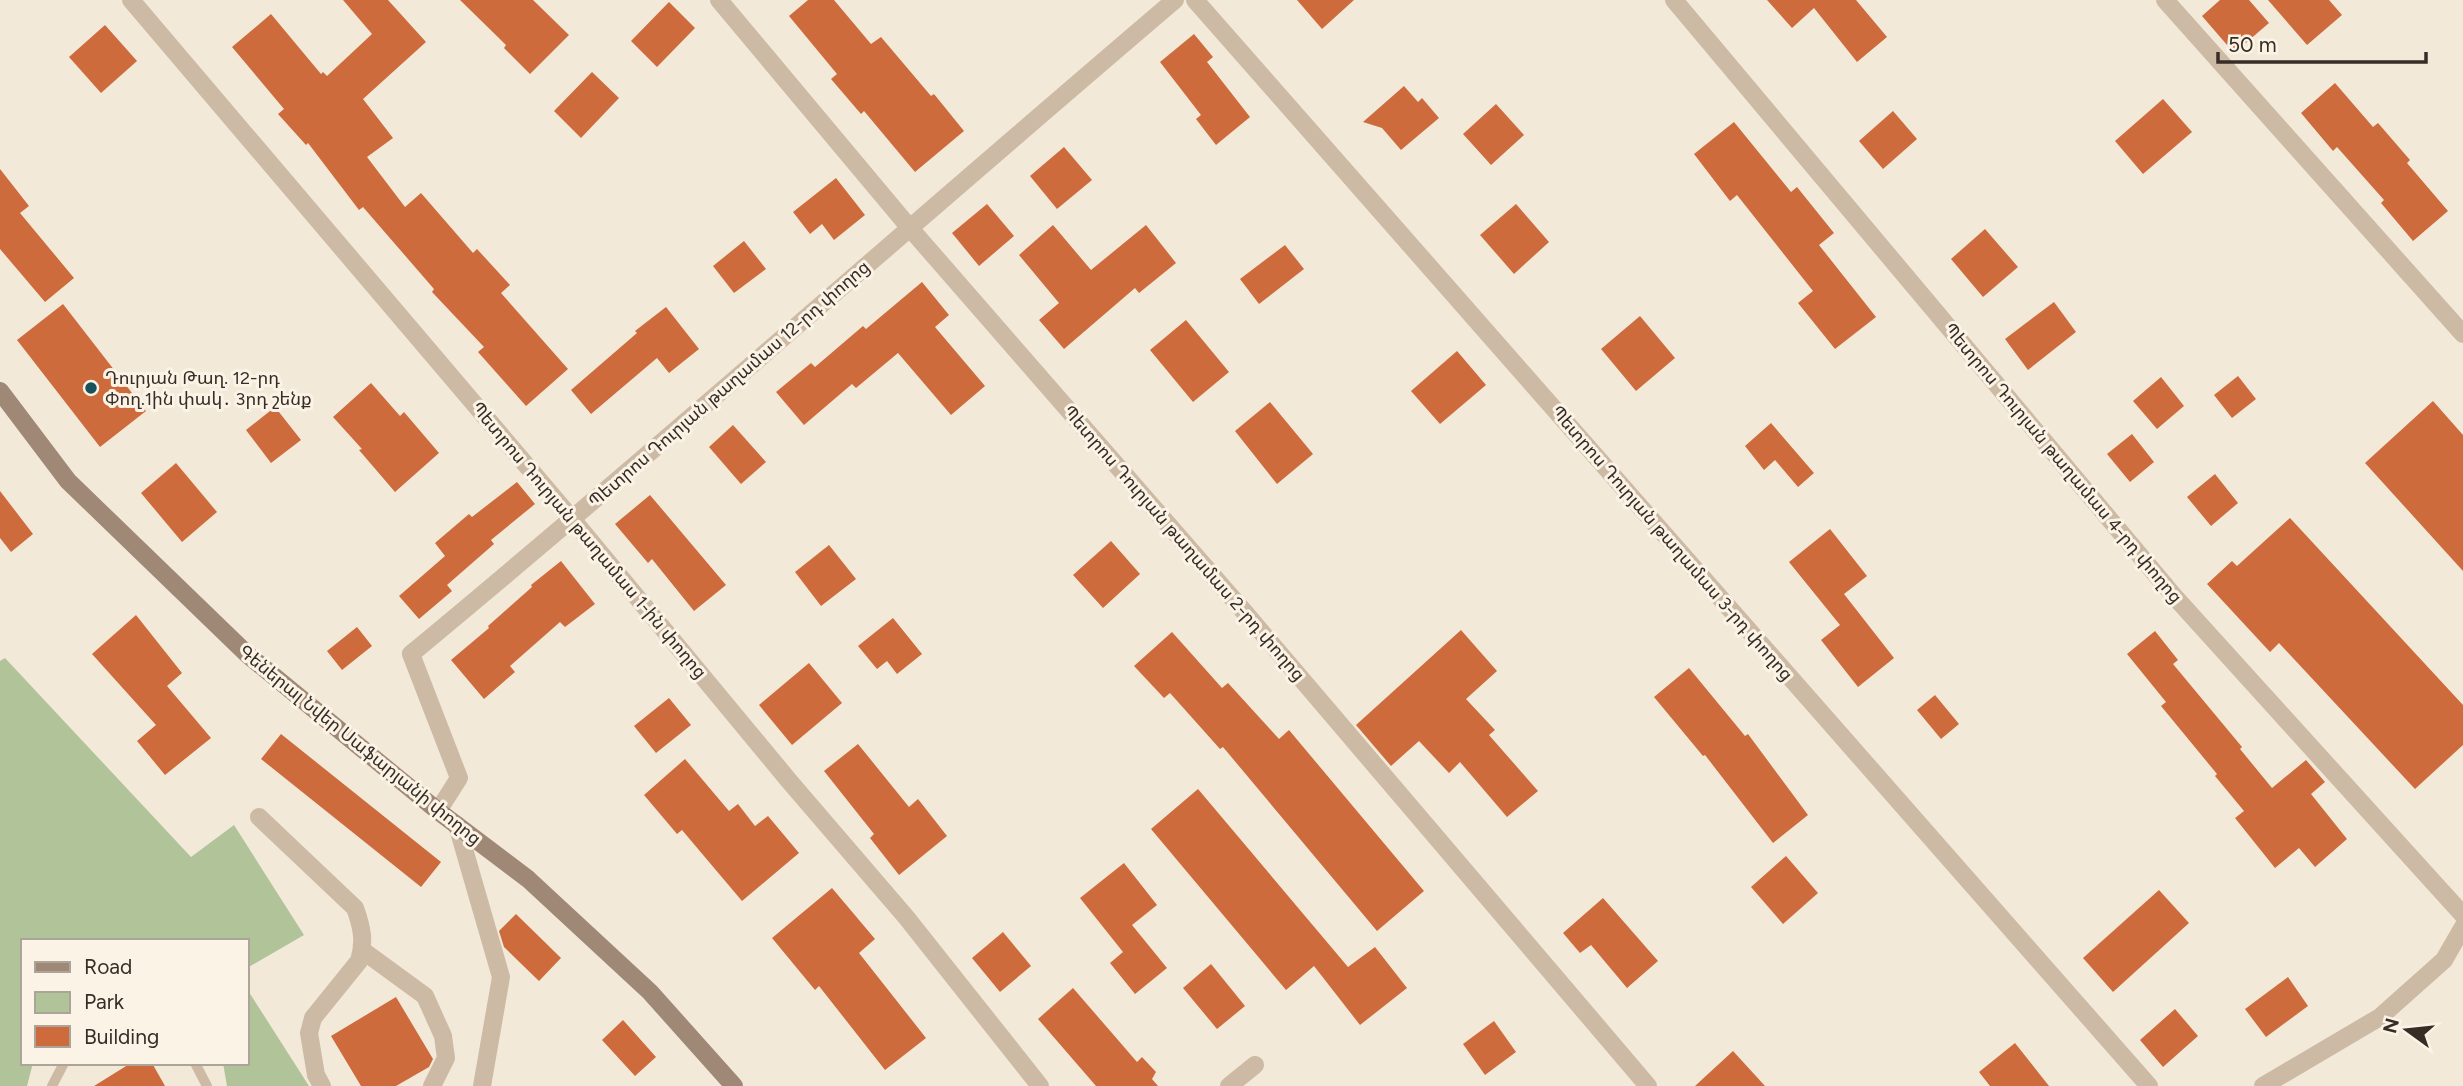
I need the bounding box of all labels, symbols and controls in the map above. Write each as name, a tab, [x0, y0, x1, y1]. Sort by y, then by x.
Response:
scale bar	[2218, 21, 2426, 65]
text: 50 m	[2228, 32, 2277, 57]
street label: Պետրոս Դուրյան թաղամաս 12-րդ փողոց	[584, 256, 874, 512]
street label: Պետրոս Դուրյան թաղամաս 4-րդ փողոց	[1939, 318, 2187, 608]
place label: Դուրյան Թաղ. 12-րդ Փող.1ին փակ․ 3րդ շենք	[105, 367, 312, 410]
marker: Դուրյան Թաղ. 12-րդ Փող.1ին փակ․ 3րդ շենք	[83, 380, 99, 396]
street label: Պետրոս Դուրյան թաղամաս 1-ին փողոց	[467, 397, 711, 683]
street label: Պետրոս Դուրյան թաղամաս 2-րդ փողոց	[1058, 401, 1310, 685]
street label: Պետրոս Դուրյան թաղամաս 3-րդ փողոց	[1546, 401, 1798, 685]
street label: Գեներալ Նվեր Սաֆարյանի փողոց	[234, 640, 486, 850]
legend	[21, 939, 248, 1065]
text: Road	[84, 954, 132, 979]
text: Park	[84, 989, 125, 1014]
north arrow	[2372, 995, 2442, 1065]
text: N	[2378, 1016, 2404, 1036]
text: Building	[84, 1024, 159, 1049]

